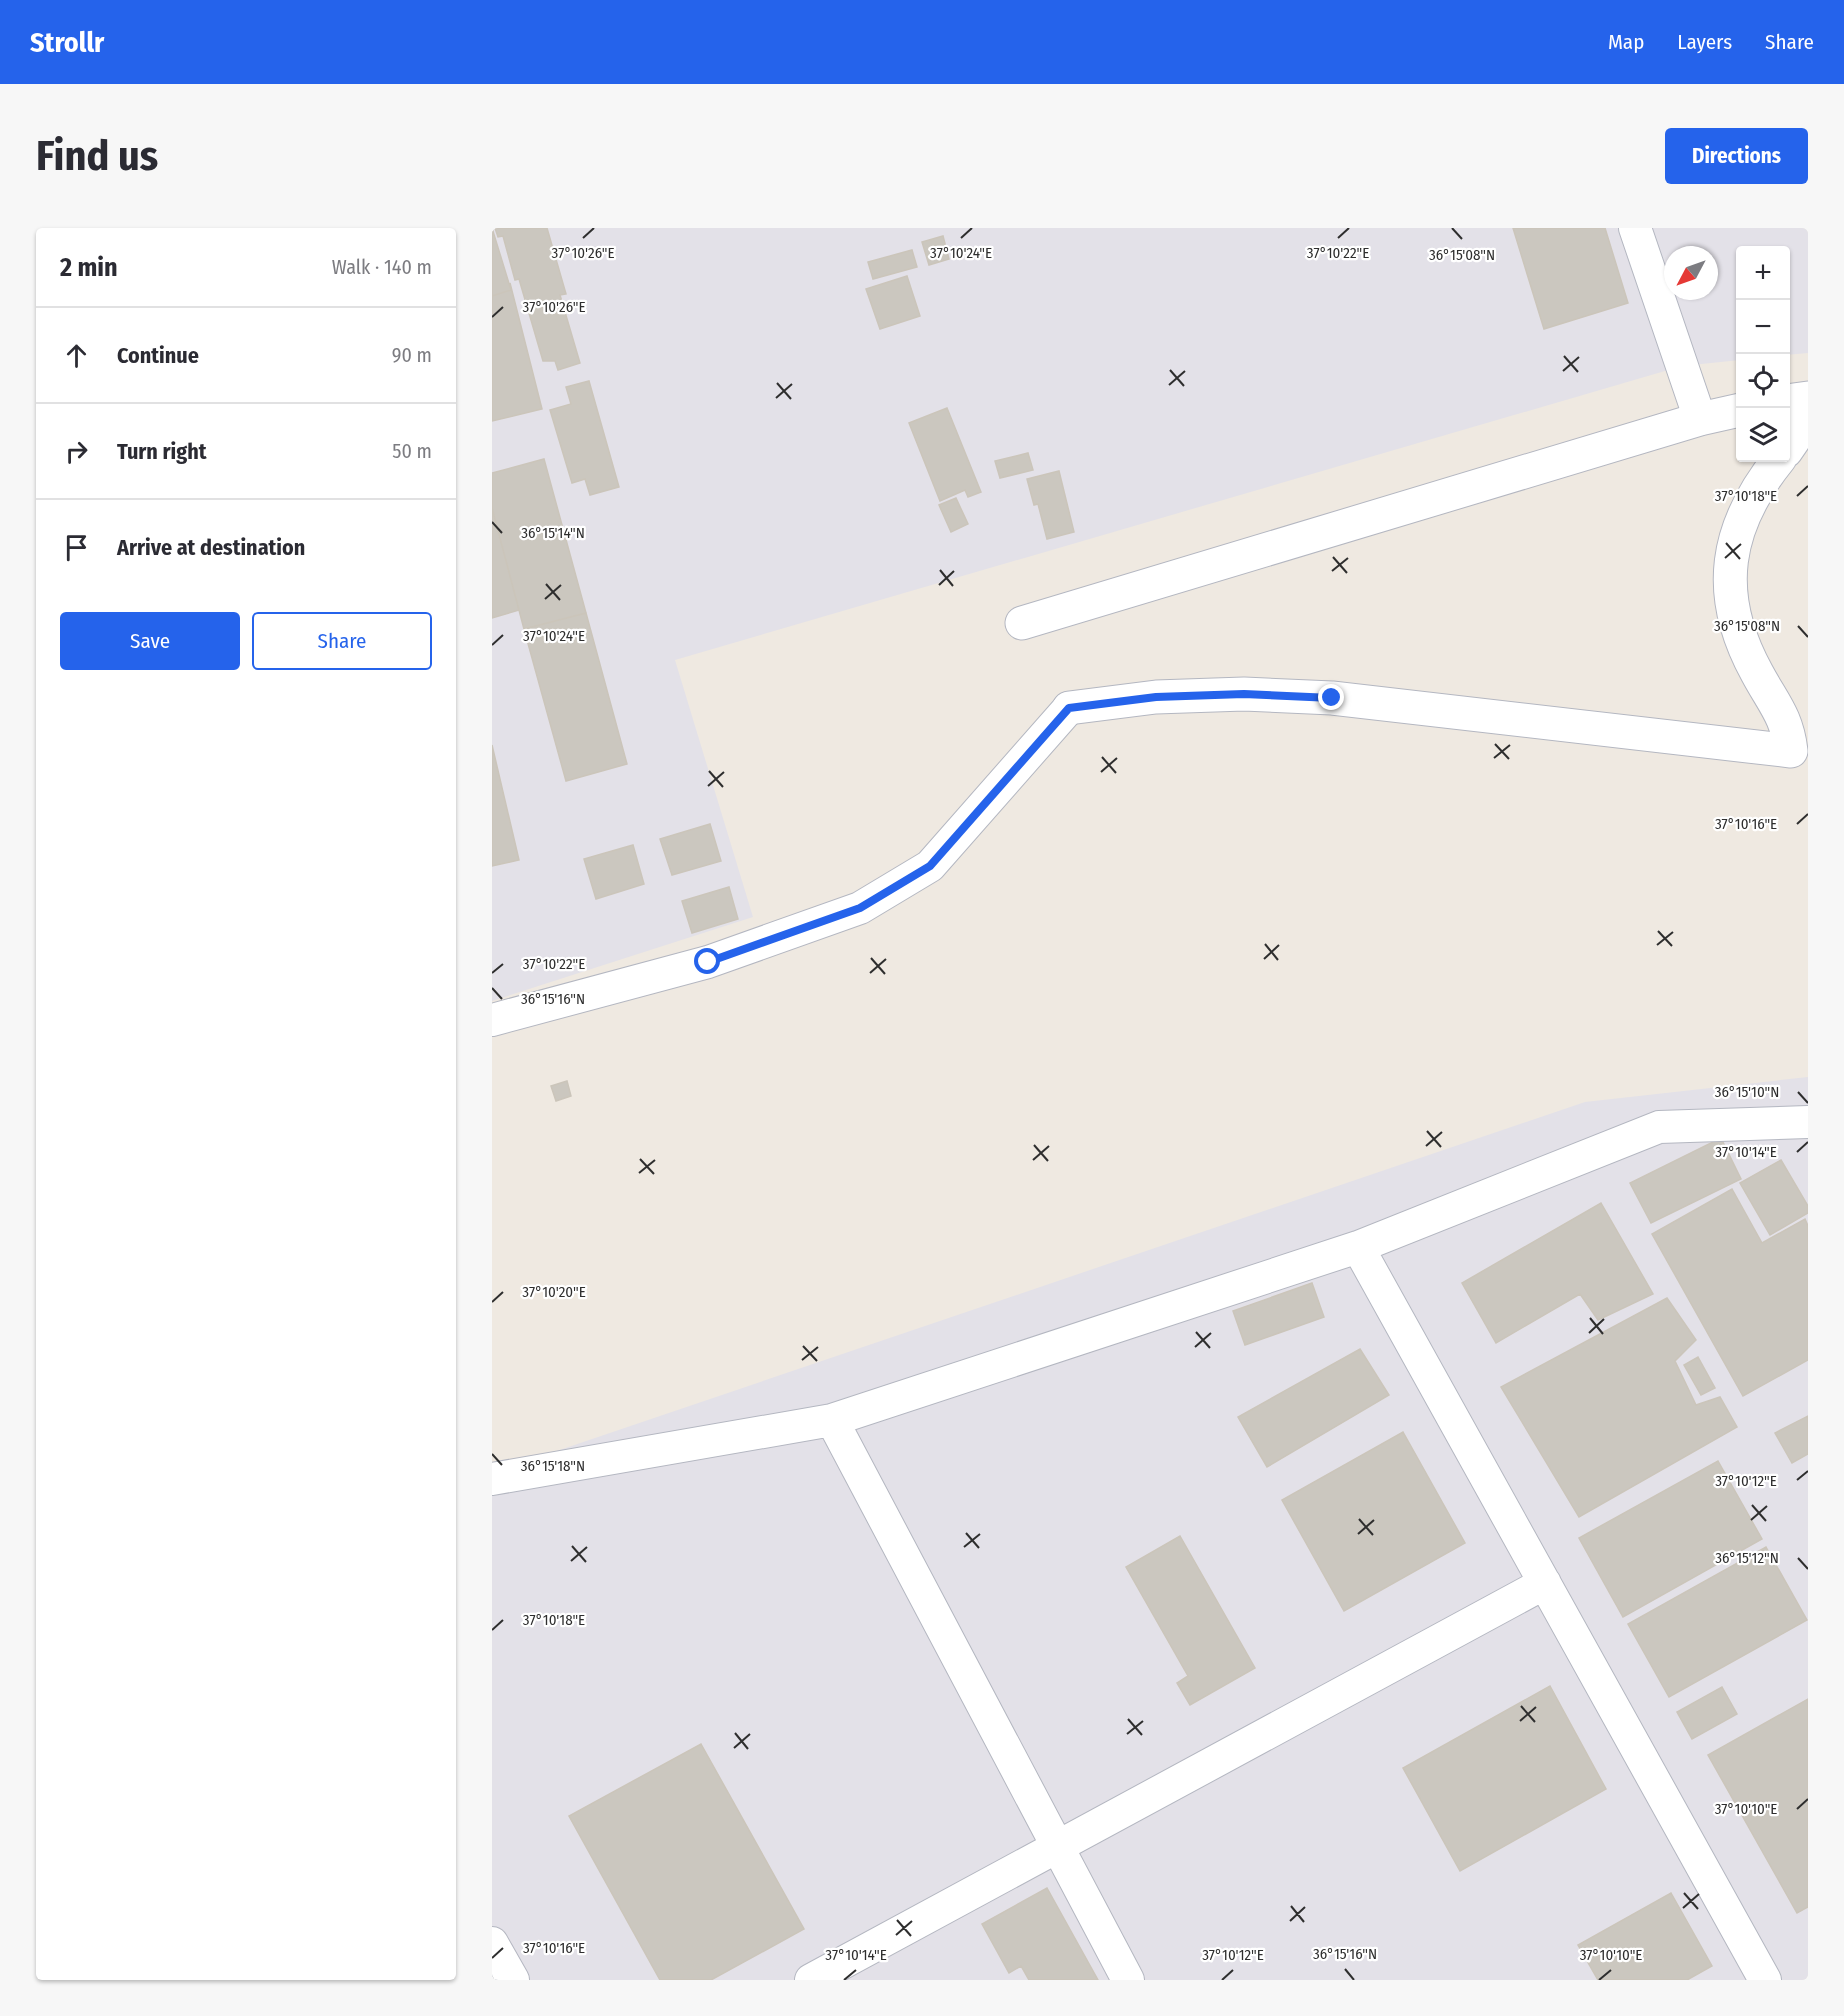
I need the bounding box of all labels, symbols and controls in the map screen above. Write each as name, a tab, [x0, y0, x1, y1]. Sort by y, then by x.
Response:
text: Strollr	[30, 26, 104, 59]
text: Map	[1608, 29, 1644, 55]
text: Layers	[1677, 29, 1732, 55]
text: Share	[1765, 29, 1814, 55]
button: Directions	[1665, 128, 1808, 184]
text: Find us	[36, 131, 158, 181]
text: 37°10'26"E	[552, 244, 614, 262]
text: 37°10'24"E	[930, 244, 992, 262]
text: 37°10'22"E	[1307, 244, 1369, 262]
text: 36°15'08"N	[1429, 246, 1495, 264]
north arrow	[1664, 246, 1718, 300]
map controls	[1736, 246, 1790, 462]
button: +	[1736, 246, 1790, 300]
text: 2 min	[60, 252, 118, 283]
text: Walk · 140 m	[332, 255, 432, 279]
text: 37°10'26"E	[523, 298, 585, 316]
button: −	[1736, 300, 1790, 354]
icon: ahead	[60, 339, 93, 372]
text: Continue	[117, 342, 199, 369]
text: 90 m	[392, 343, 432, 367]
button: locate	[1736, 354, 1790, 408]
button: layers	[1736, 408, 1790, 462]
icon: right	[60, 435, 93, 468]
text: Turn right	[117, 438, 206, 465]
text: 50 m	[392, 439, 432, 463]
text: 37°10'18"E	[1715, 487, 1777, 505]
text: 36°15'14"N	[521, 524, 585, 542]
icon: arrive	[60, 531, 93, 564]
text: Arrive at destination	[117, 534, 305, 561]
button: Save	[60, 612, 240, 670]
button: Share	[252, 612, 432, 670]
text: 36°15'08"N	[1714, 617, 1780, 635]
text: 37°10'24"E	[523, 627, 585, 645]
route end	[1318, 684, 1344, 710]
text: 37°10'16"E	[1715, 815, 1777, 833]
route start	[694, 948, 720, 974]
text: 37°10'22"E	[523, 955, 585, 973]
text: 36°15'16"N	[521, 990, 585, 1008]
text: 36°15'10"N	[1715, 1083, 1779, 1101]
text: 37°10'14"E	[1715, 1143, 1777, 1161]
text: 37°10'20"E	[522, 1283, 586, 1301]
text: 36°15'18"N	[521, 1457, 585, 1475]
text: 37°10'12"E	[1715, 1472, 1777, 1490]
text: 36°15'12"N	[1715, 1549, 1779, 1567]
text: 37°10'18"E	[523, 1611, 585, 1629]
text: 37°10'10"E	[1715, 1800, 1777, 1818]
text: 37°10'16"E	[523, 1939, 585, 1957]
text: 36°15'16"N	[1313, 1945, 1377, 1963]
text: 37°10'14"E	[825, 1946, 887, 1964]
text: 37°10'12"E	[1202, 1946, 1264, 1964]
text: 37°10'10"E	[1580, 1946, 1642, 1964]

